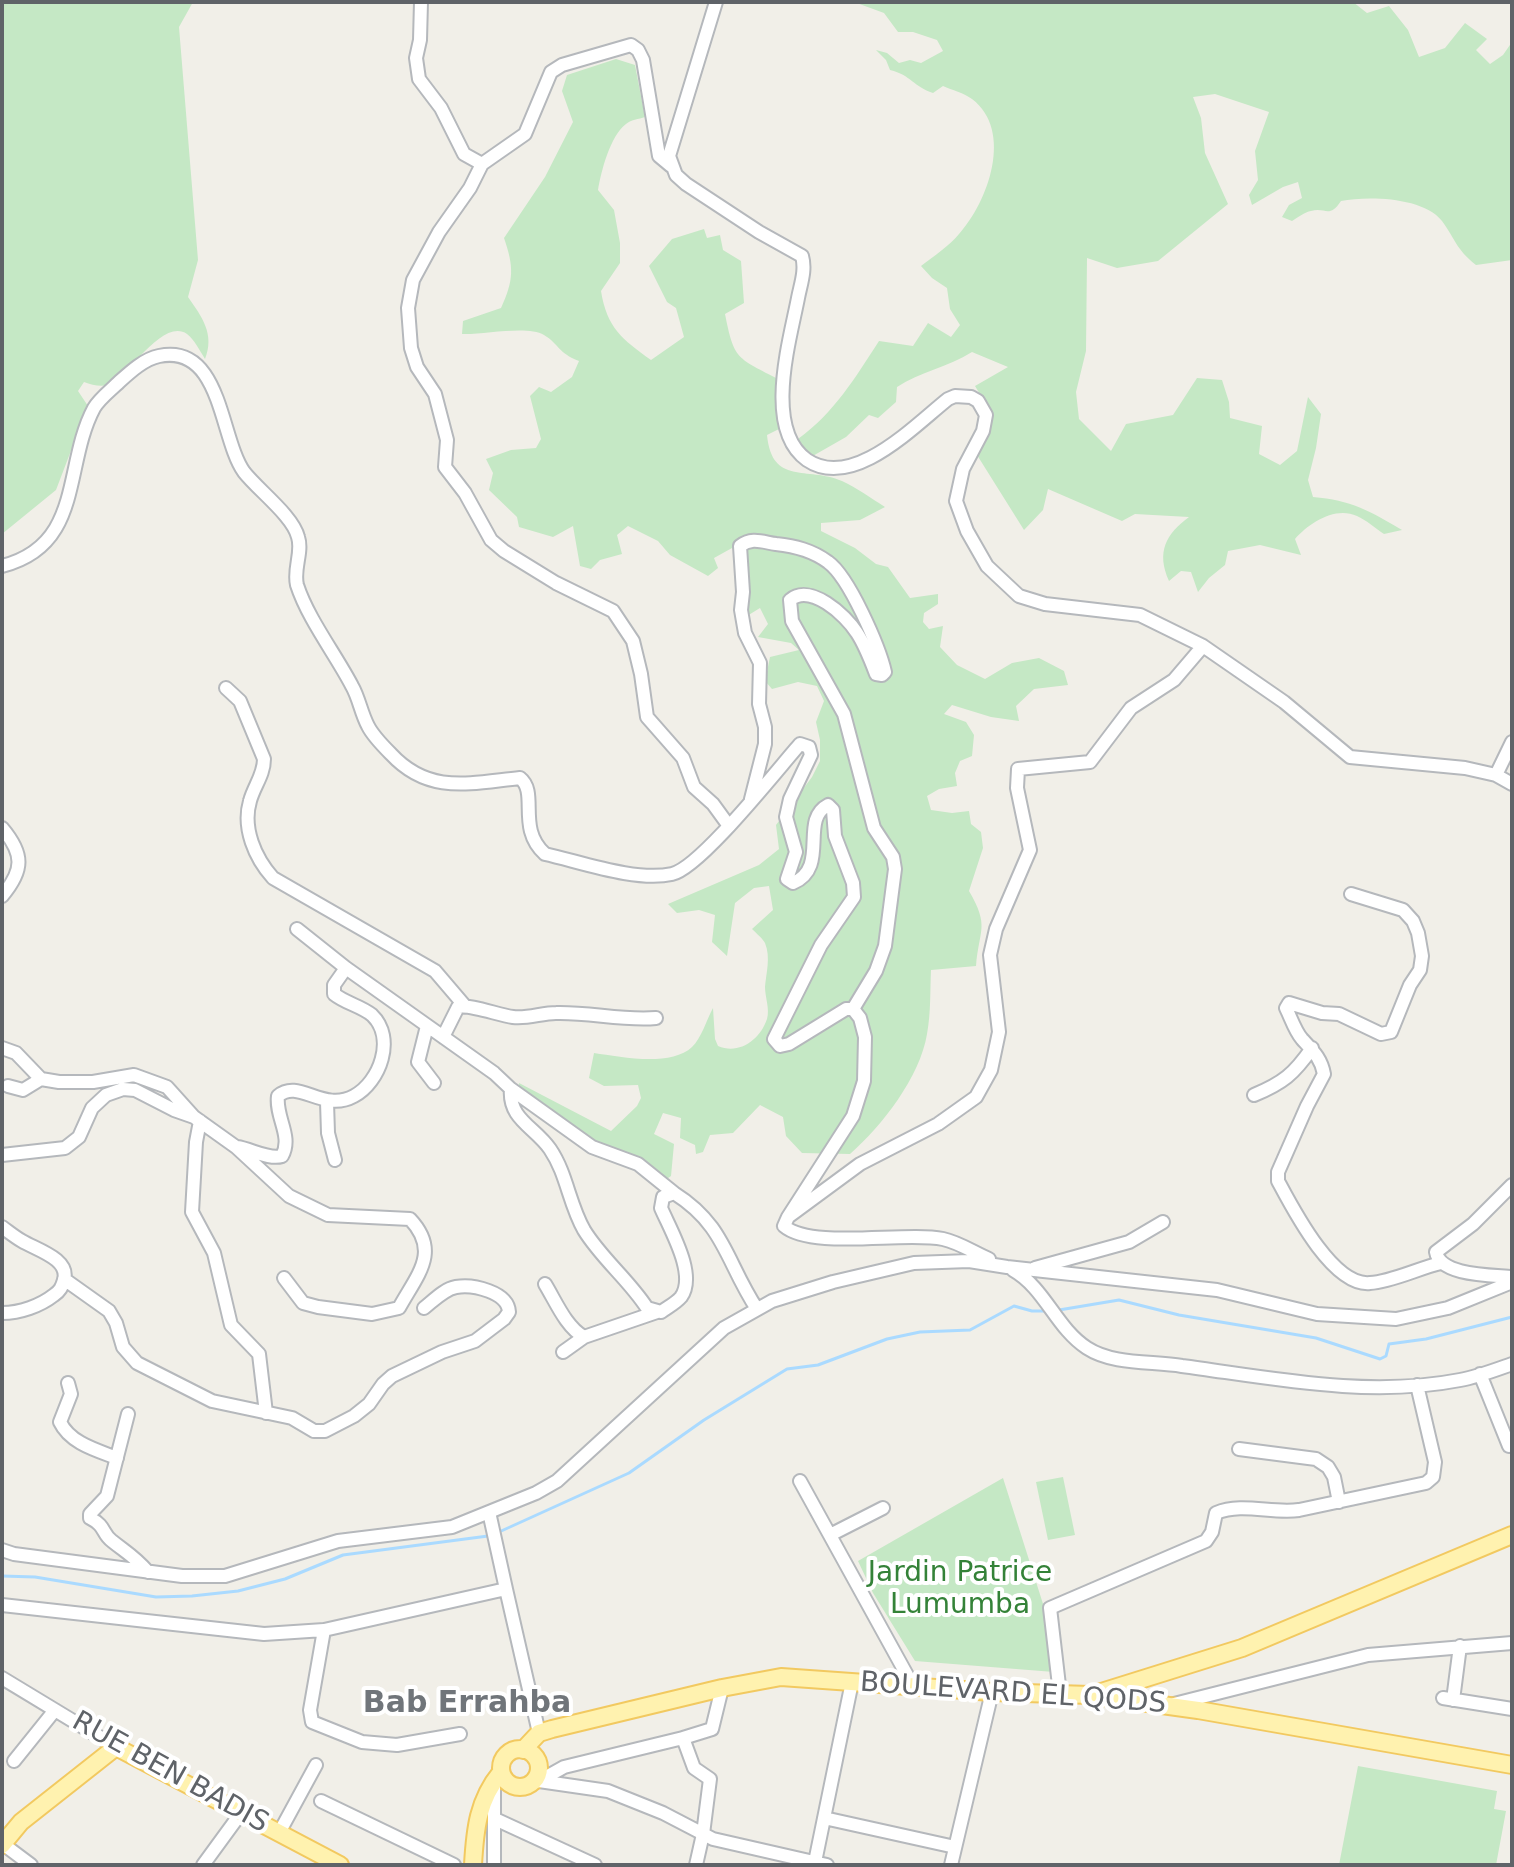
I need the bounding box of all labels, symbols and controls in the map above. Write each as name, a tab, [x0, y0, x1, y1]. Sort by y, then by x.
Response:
park label: Jardin Patrice Lumumba	[868, 1557, 1052, 1623]
street label: BOULEVARD EL QODS	[859, 1667, 1167, 1721]
district label: Bab Errahba	[363, 1686, 571, 1722]
street label: RUE BEN BADIS	[66, 1705, 274, 1841]

